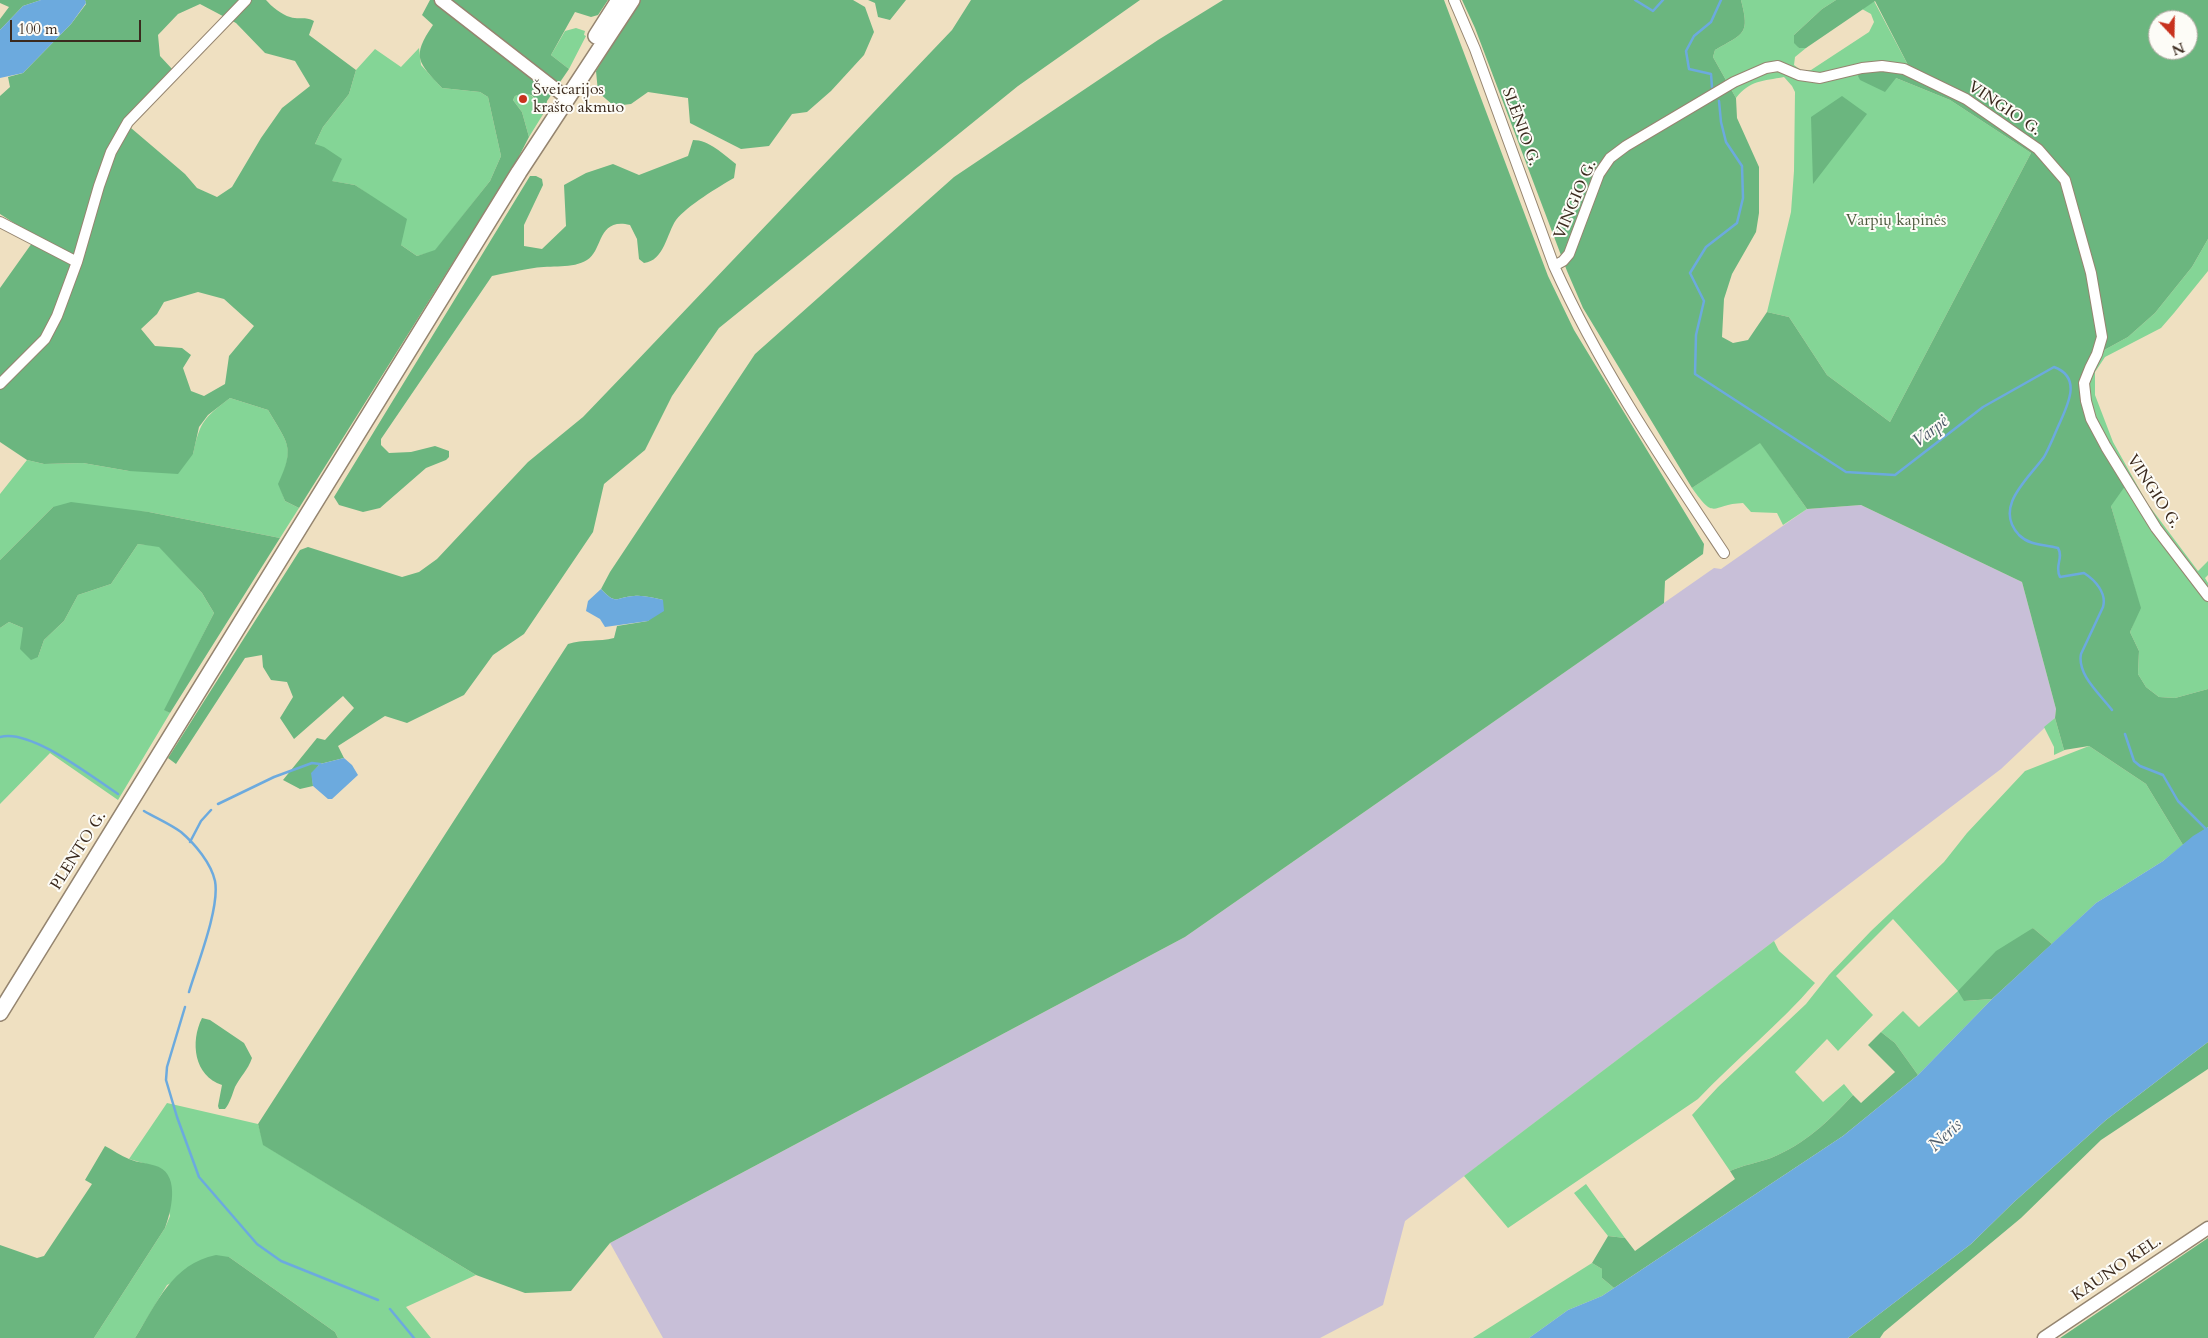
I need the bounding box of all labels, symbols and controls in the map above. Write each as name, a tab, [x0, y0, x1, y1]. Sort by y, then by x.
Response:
scale bar	[12, 10, 144, 42]
north arrow	[2148, 10, 2198, 60]
text: 100 m	[18, 19, 58, 39]
text: N	[2169, 37, 2187, 60]
street label: VINGIO G.	[1964, 78, 2044, 140]
place label: Šveicarijos krašto akmuo	[533, 80, 624, 118]
street label: SLĖNIO G.	[1497, 85, 1543, 169]
marker: Šveicarijos krašto akmuo	[517, 93, 529, 105]
street label: VINGIO G.	[1551, 158, 1601, 242]
park label: Varpių kapinės	[1846, 211, 1946, 231]
water label: Varpė	[1909, 411, 1953, 453]
street label: VINGIO G.	[2122, 452, 2184, 532]
street label: PLENTO G.	[47, 808, 111, 894]
water label: Neris	[1925, 1115, 1967, 1157]
street label: KAUNO KEL.	[2069, 1232, 2165, 1306]

